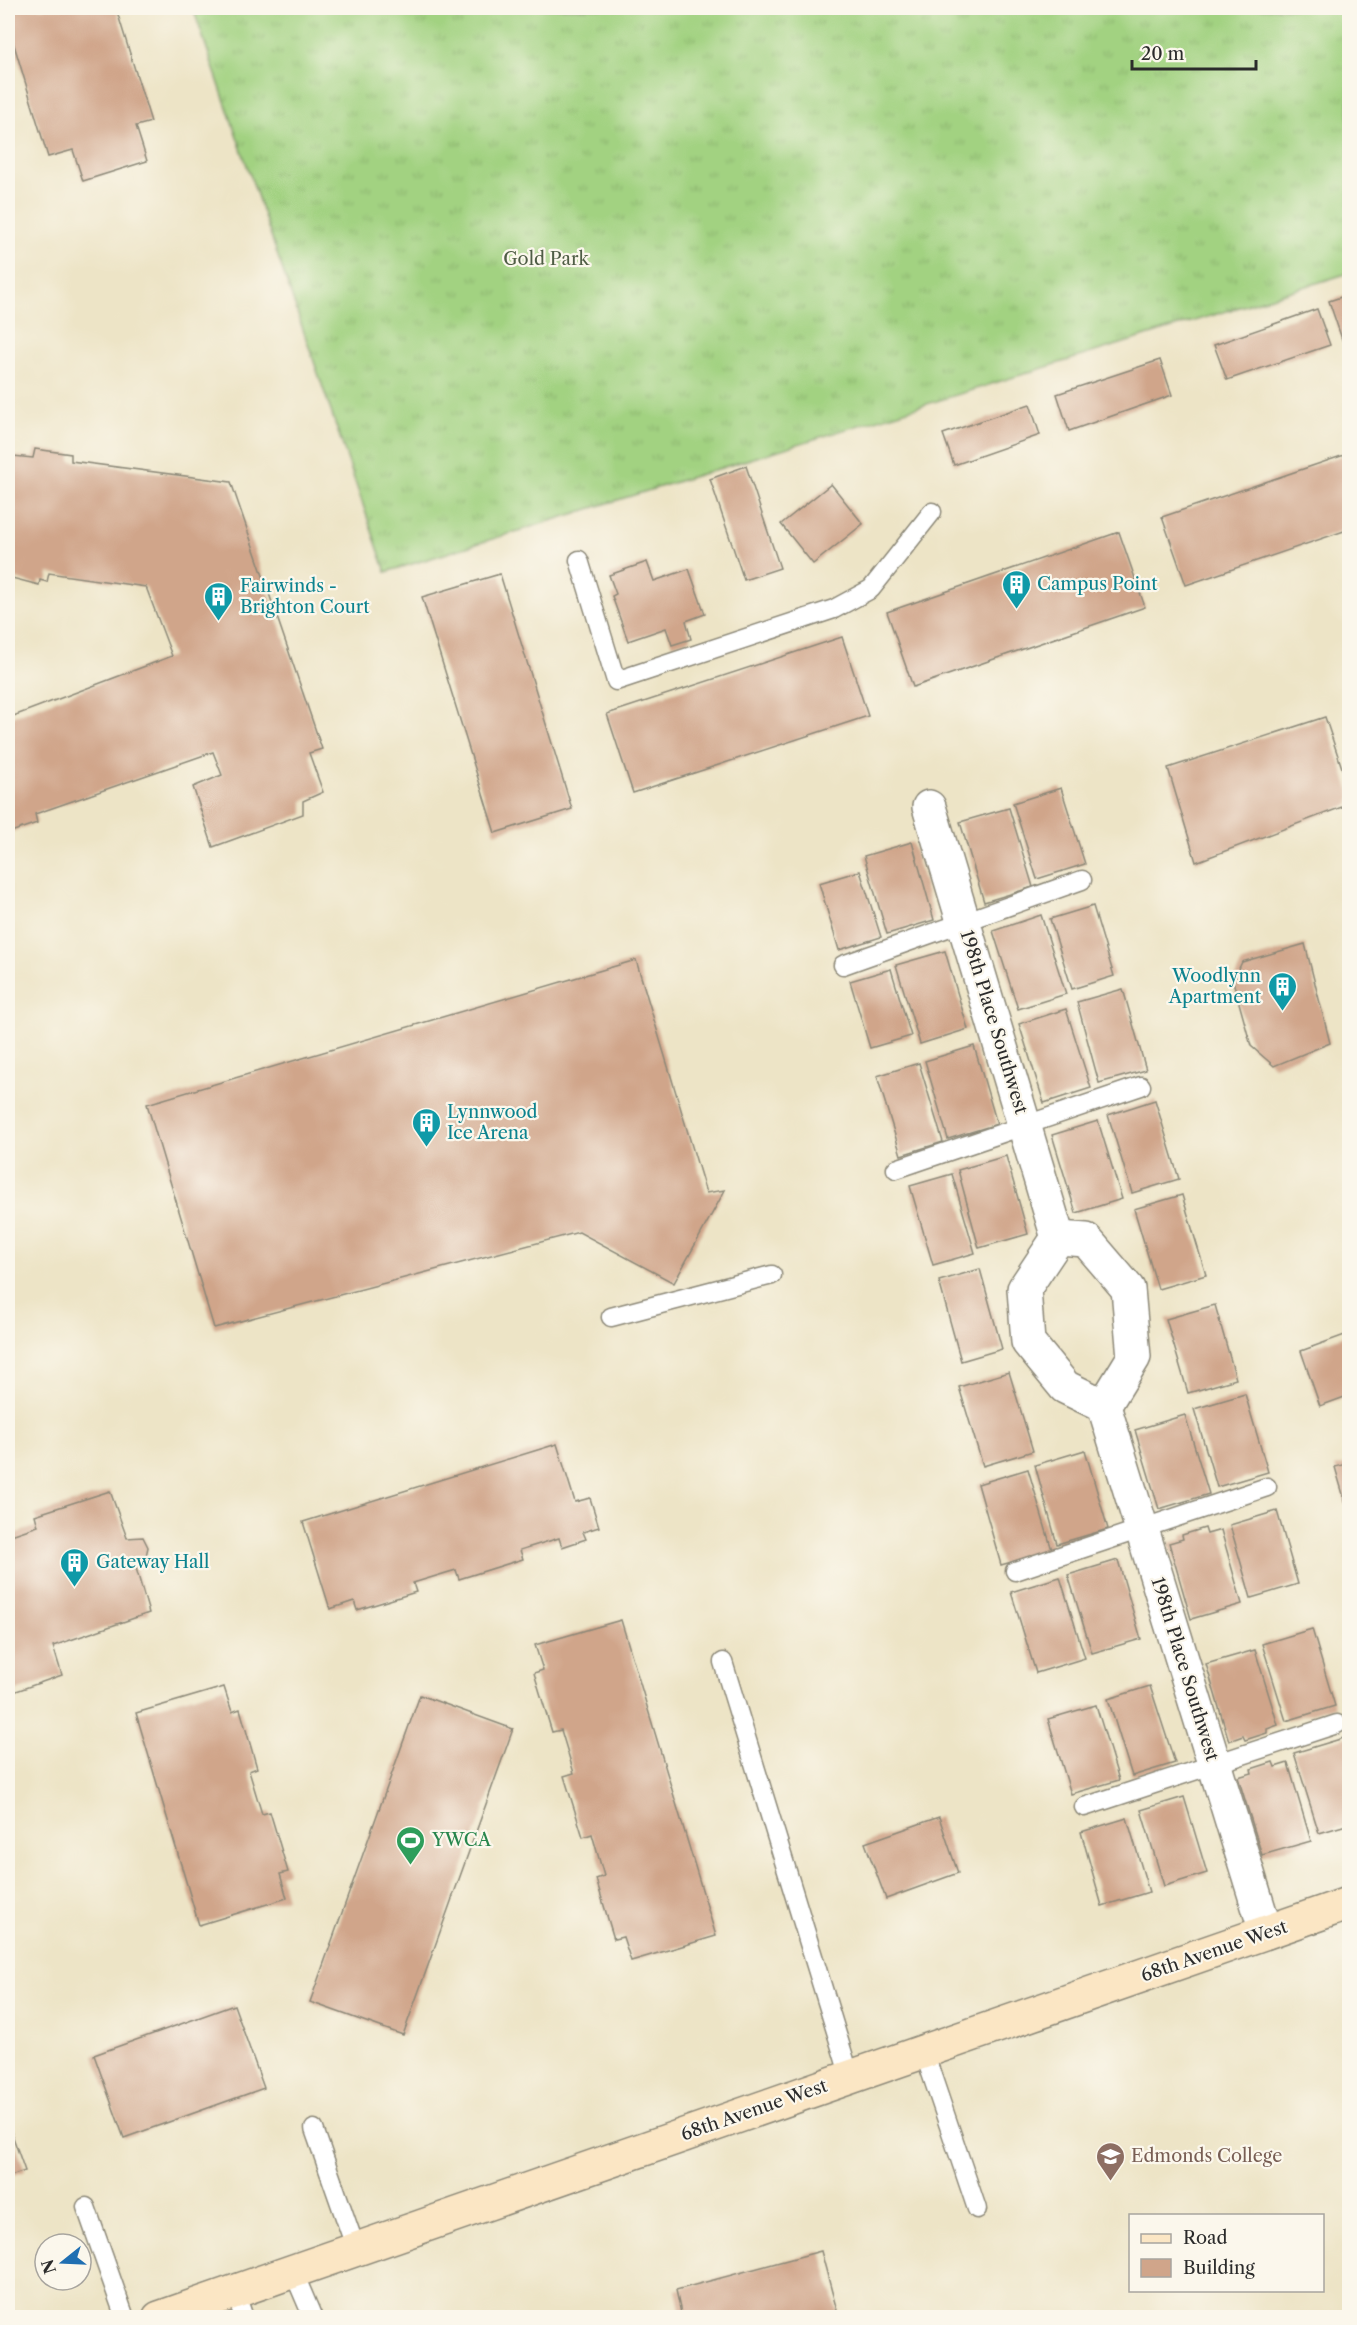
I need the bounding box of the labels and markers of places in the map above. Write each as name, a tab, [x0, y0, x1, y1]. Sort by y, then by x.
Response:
building icon: Campus Point	[1000, 568, 1032, 610]
place label: Campus Point	[1037, 573, 1158, 595]
place label: Fairwinds - Brighton Court	[240, 575, 370, 618]
building icon: Fairwinds - Brighton Court	[203, 580, 235, 622]
place label: Woodlynn Apartment	[1168, 965, 1262, 1008]
building icon: Woodlynn Apartment	[1266, 970, 1298, 1012]
place label: Lynnwood Ice Arena	[447, 1101, 537, 1144]
building icon: Lynnwood Ice Arena	[410, 1106, 442, 1148]
building icon: Gateway Hall	[59, 1546, 91, 1588]
place label: Gateway Hall	[96, 1551, 209, 1573]
sports icon: YWCA	[395, 1824, 427, 1866]
place label: YWCA	[431, 1829, 492, 1851]
school or university icon: Edmonds College	[1094, 2140, 1126, 2182]
place label: Edmonds College	[1131, 2145, 1282, 2167]

